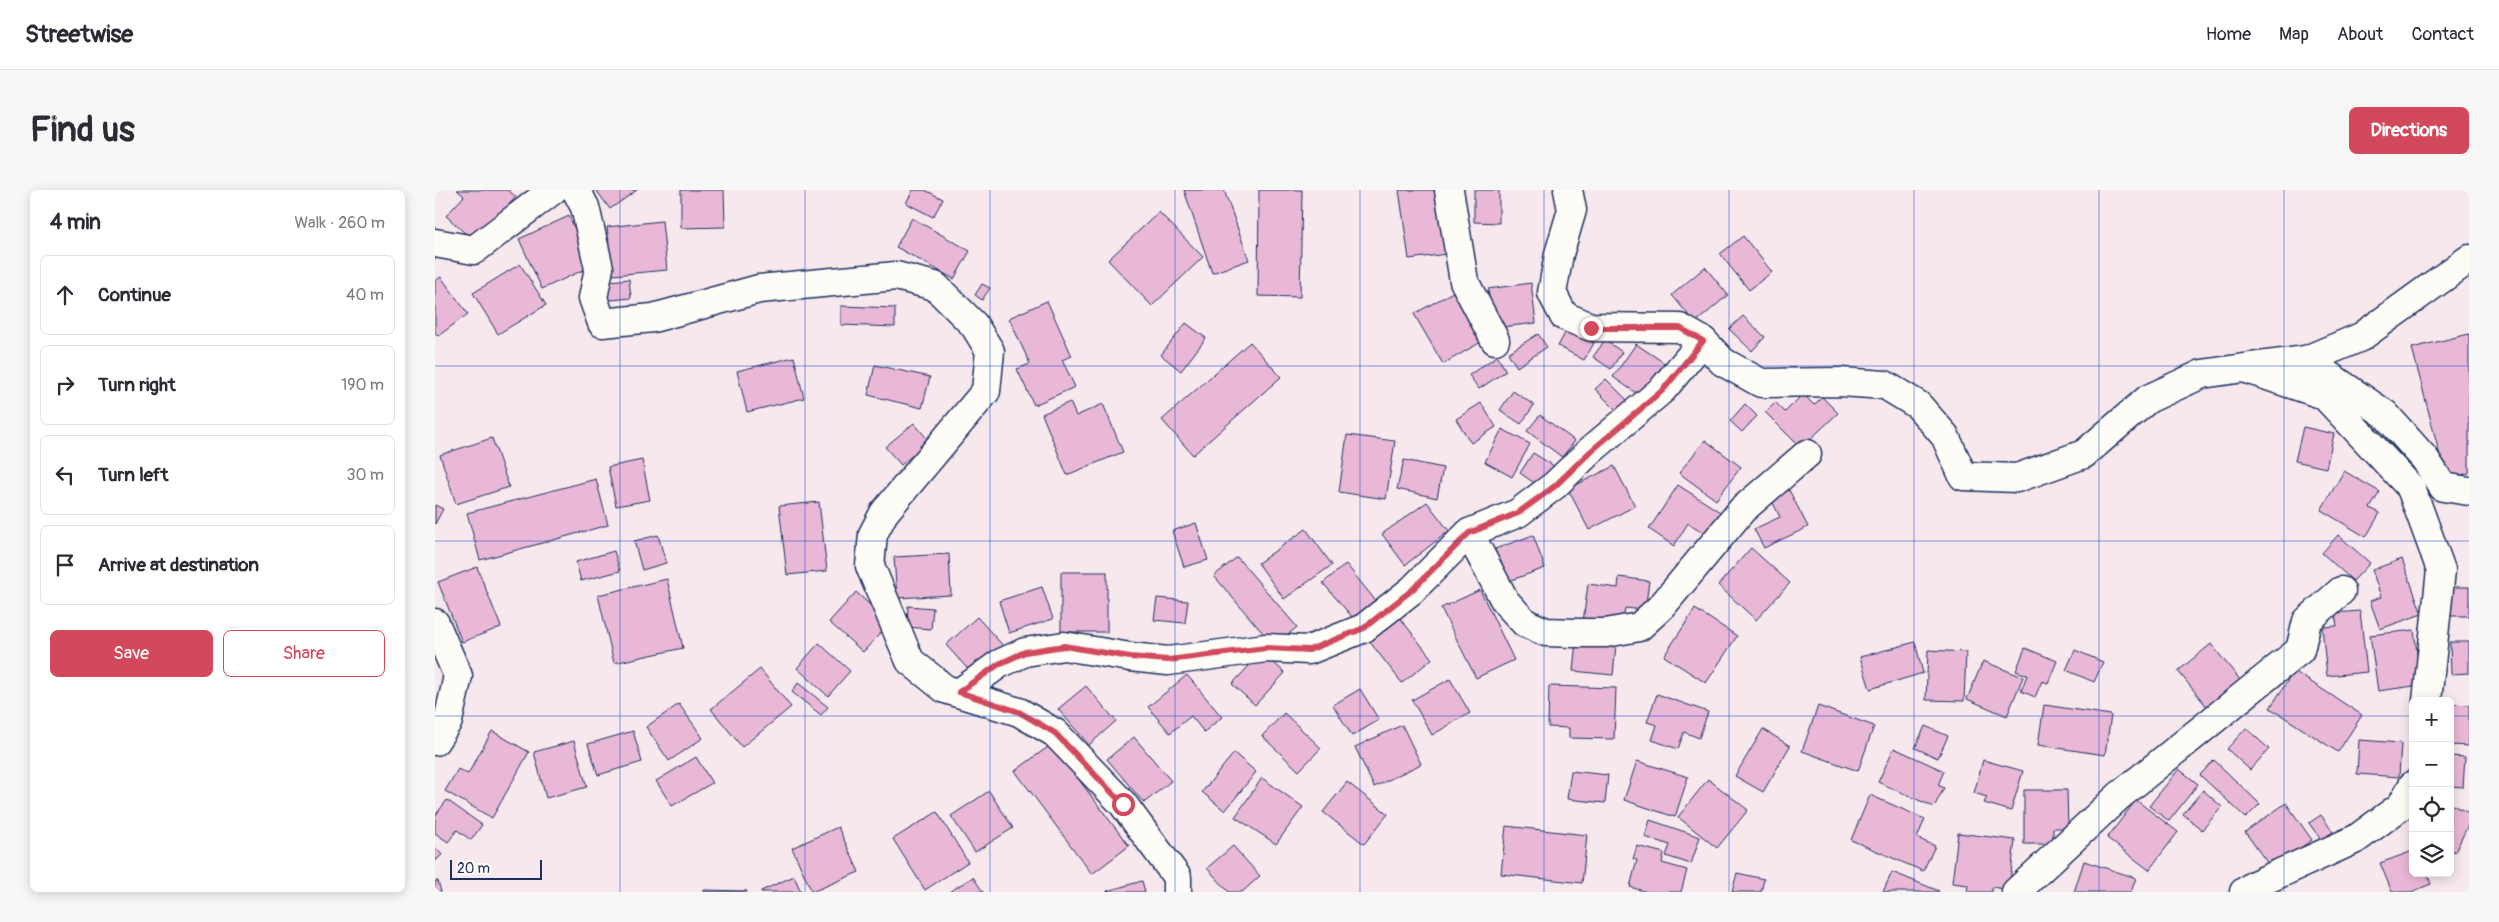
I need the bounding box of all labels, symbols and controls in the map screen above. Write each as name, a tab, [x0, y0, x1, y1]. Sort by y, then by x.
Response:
text: Streetwise	[25, 20, 133, 49]
text: Home	[2206, 23, 2251, 46]
text: Map	[2279, 23, 2309, 46]
text: About	[2337, 23, 2383, 46]
text: Contact	[2411, 23, 2474, 46]
button: Directions	[2349, 107, 2469, 154]
text: Find us	[30, 108, 135, 152]
text: 4 min	[50, 209, 101, 236]
text: Walk · 260 m	[294, 213, 385, 233]
icon: ahead	[51, 281, 79, 309]
text: Continue	[98, 283, 171, 307]
text: 40 m	[346, 285, 384, 305]
route end	[1580, 317, 1603, 340]
icon: right	[51, 371, 79, 399]
text: Turn right	[98, 373, 176, 397]
text: 190 m	[341, 375, 384, 395]
icon: left	[51, 461, 79, 489]
text: Turn left	[98, 463, 168, 487]
text: 30 m	[346, 465, 384, 485]
icon: arrive	[51, 551, 79, 579]
text: Arrive at destination	[98, 553, 259, 577]
button: Save	[50, 630, 213, 677]
button: Share	[223, 630, 385, 677]
map controls	[2409, 697, 2454, 877]
button: +	[2409, 697, 2454, 742]
button: −	[2409, 742, 2454, 787]
button: locate	[2409, 787, 2454, 832]
route start	[1112, 793, 1135, 816]
button: layers	[2409, 832, 2454, 877]
scale bar	[450, 857, 543, 880]
text: 20 m	[457, 860, 490, 877]

